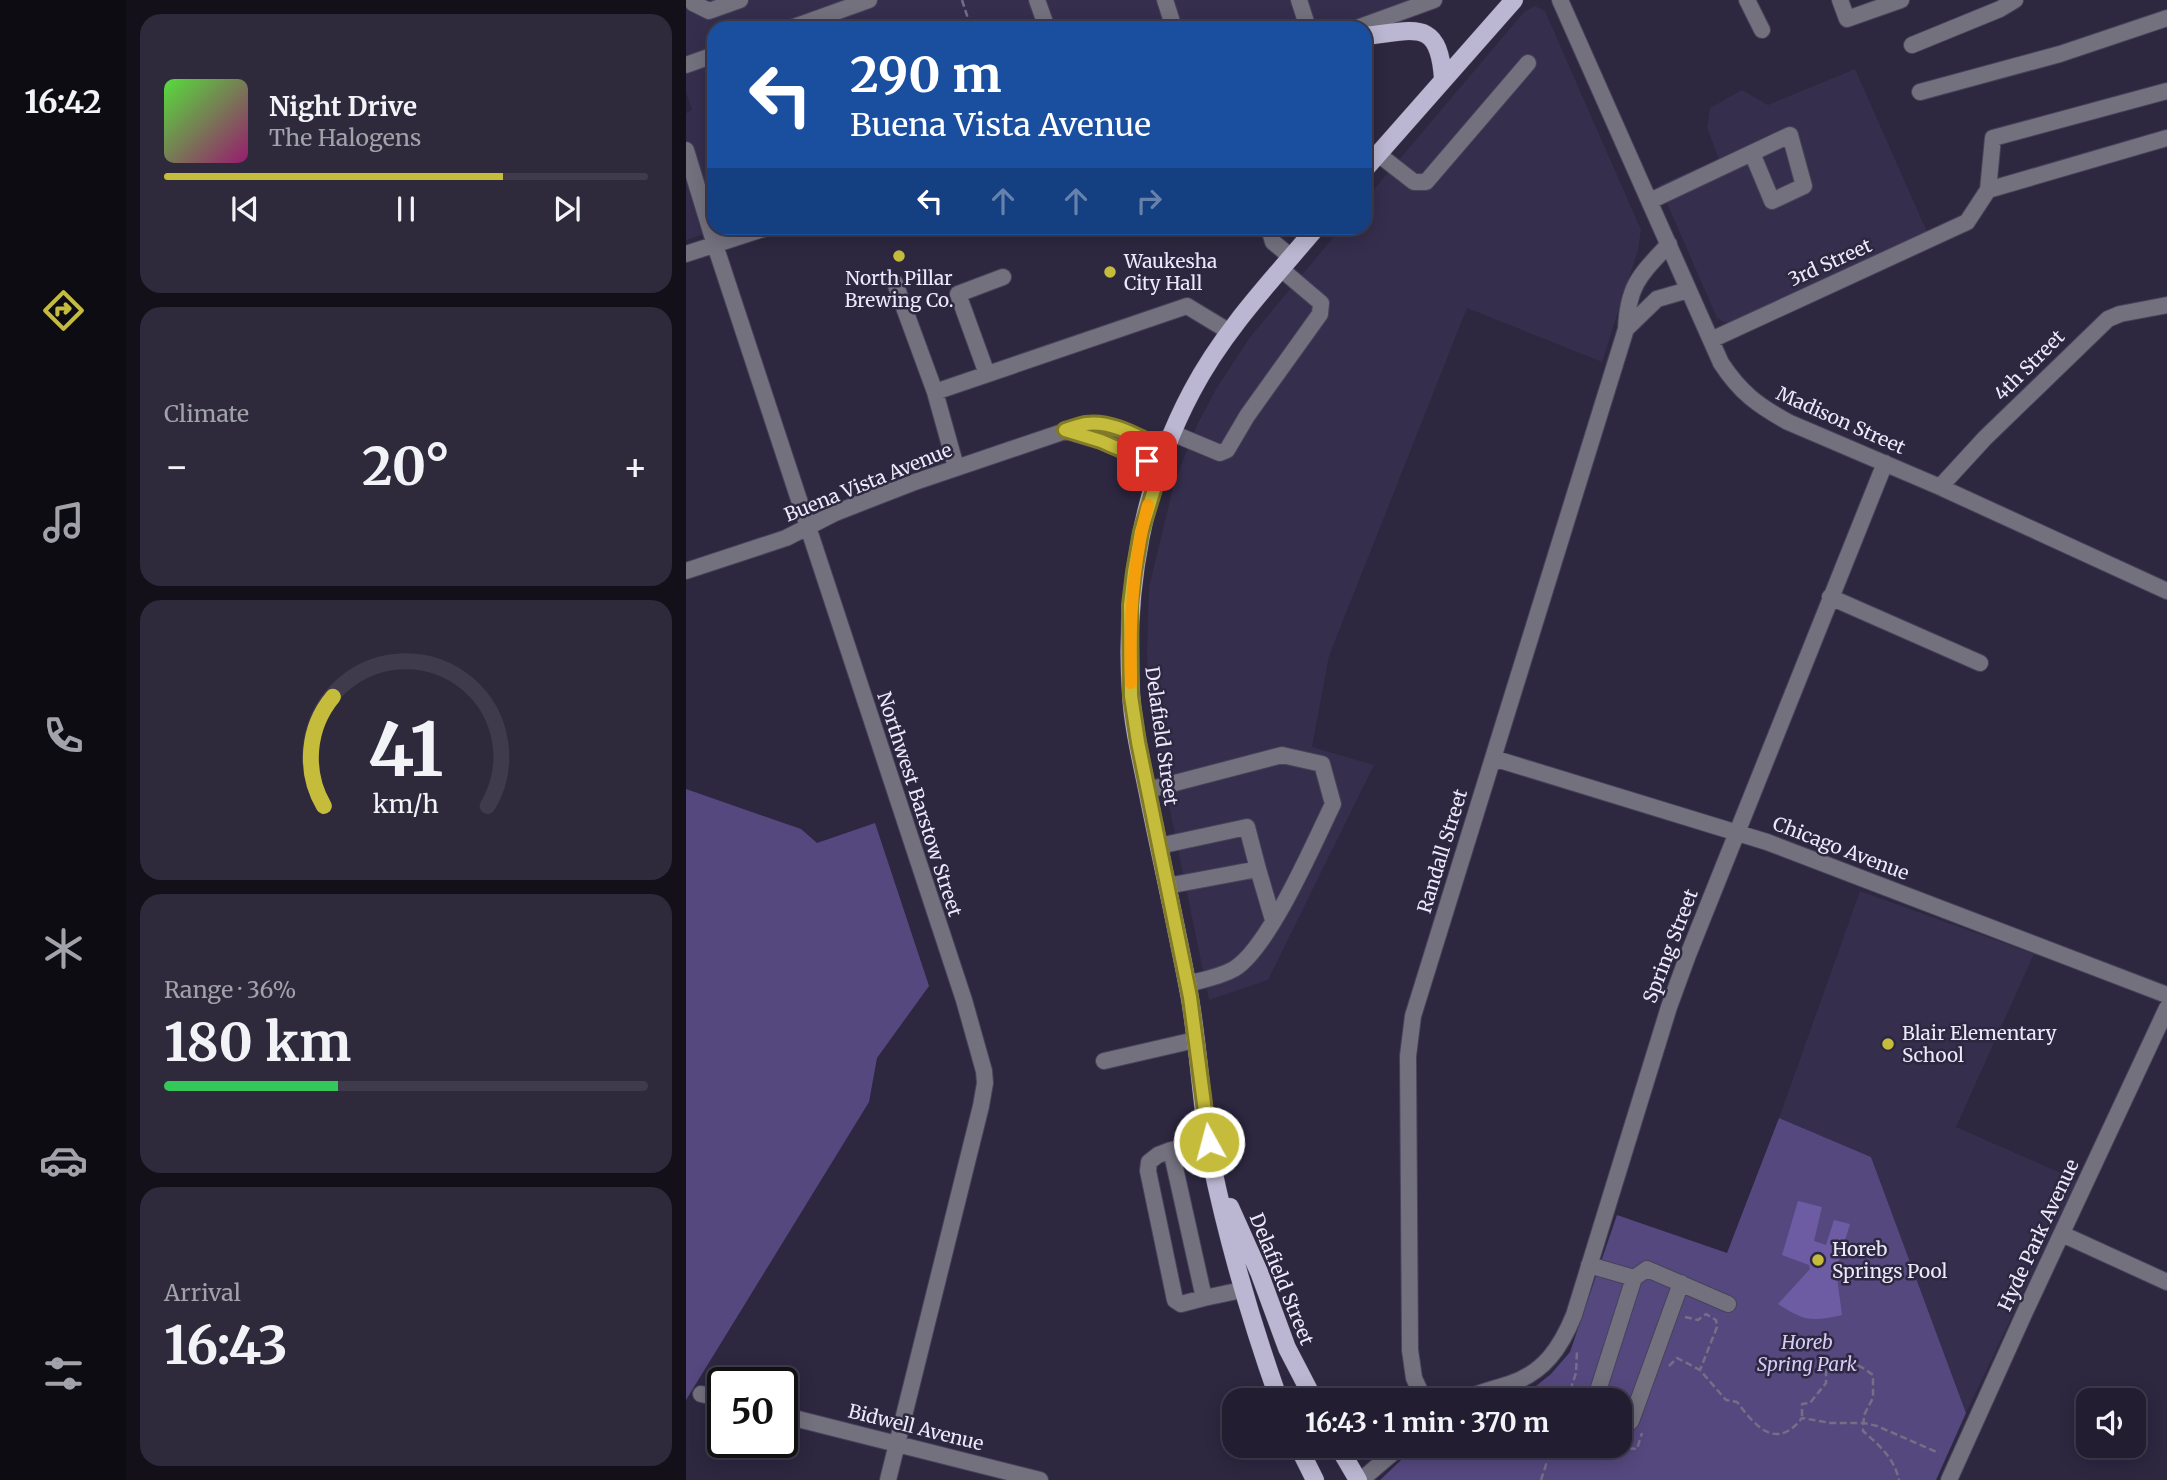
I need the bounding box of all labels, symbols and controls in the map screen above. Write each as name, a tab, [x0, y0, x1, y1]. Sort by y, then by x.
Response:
text: 290 m	[850, 44, 1002, 105]
icon: left	[735, 49, 826, 140]
text: 16:42	[24, 82, 102, 122]
text: Night Drive	[269, 90, 417, 123]
text: Buena Vista Avenue	[850, 105, 1151, 145]
text: The Halogens	[269, 123, 421, 152]
icon: left	[911, 182, 949, 220]
icon: ahead	[984, 182, 1022, 220]
icon: ahead	[1057, 182, 1095, 220]
icon: right	[1130, 182, 1168, 220]
icon: previous	[226, 190, 264, 228]
icon: pause	[387, 190, 425, 228]
icon: next	[548, 190, 586, 228]
street label: 3rd Street	[1785, 233, 1876, 291]
marker: North Pillar Brewing Co.	[891, 248, 907, 264]
place label: Waukesha City Hall	[1123, 249, 1217, 295]
marker: Waukesha City Hall	[1102, 264, 1118, 280]
place label: North Pillar Brewing Co.	[844, 266, 954, 312]
icon: directions	[39, 286, 88, 335]
street label: 4th Street	[1989, 324, 2070, 405]
street label: Madison Street	[1773, 381, 1910, 459]
text: Climate	[164, 399, 249, 428]
pin	[1117, 431, 1177, 491]
text: 20°	[362, 434, 450, 499]
street label: Buena Vista Avenue	[781, 437, 955, 527]
icon: arrive	[1128, 442, 1166, 480]
text: −	[164, 443, 189, 490]
text: +	[623, 443, 648, 490]
icon: music	[39, 498, 88, 547]
street label: Delafield Street	[1140, 665, 1184, 808]
street label: Northwest Barstow Street	[872, 689, 968, 920]
text: 41	[368, 704, 444, 796]
icon: phone	[39, 711, 88, 760]
street label: Randall Street	[1412, 785, 1472, 916]
text: km/h	[373, 788, 439, 820]
street label: Chicago Avenue	[1769, 811, 1913, 885]
street label: Spring Street	[1637, 885, 1703, 1006]
icon: climate	[39, 924, 88, 973]
text: Range · 36%	[164, 975, 296, 1004]
text: 180 km	[164, 1010, 351, 1075]
place label: Blair Elementary School	[1902, 1021, 2057, 1067]
marker: Blair Elementary School	[1880, 1036, 1896, 1052]
position arrow	[1172, 1105, 1246, 1179]
icon: car	[39, 1136, 88, 1185]
street label: Hyde Park Avenue	[1992, 1155, 2084, 1315]
street label: Delafield Street	[1245, 1209, 1320, 1349]
place label: Horeb Springs Pool	[1832, 1237, 1948, 1283]
marker: Horeb Springs Pool	[1810, 1252, 1826, 1268]
text: Arrival	[164, 1278, 241, 1307]
text: 16:43	[164, 1313, 288, 1378]
park label: Horeb Spring Park	[1757, 1330, 1858, 1376]
icon: filters	[39, 1349, 88, 1398]
speed limit sign: 50	[707, 1367, 798, 1458]
map controls	[2076, 1388, 2146, 1458]
button: sound	[2076, 1388, 2146, 1458]
street label: Bidwell Avenue	[846, 1399, 986, 1455]
text: 16:43 · 1 min · 370 m	[1305, 1406, 1549, 1439]

